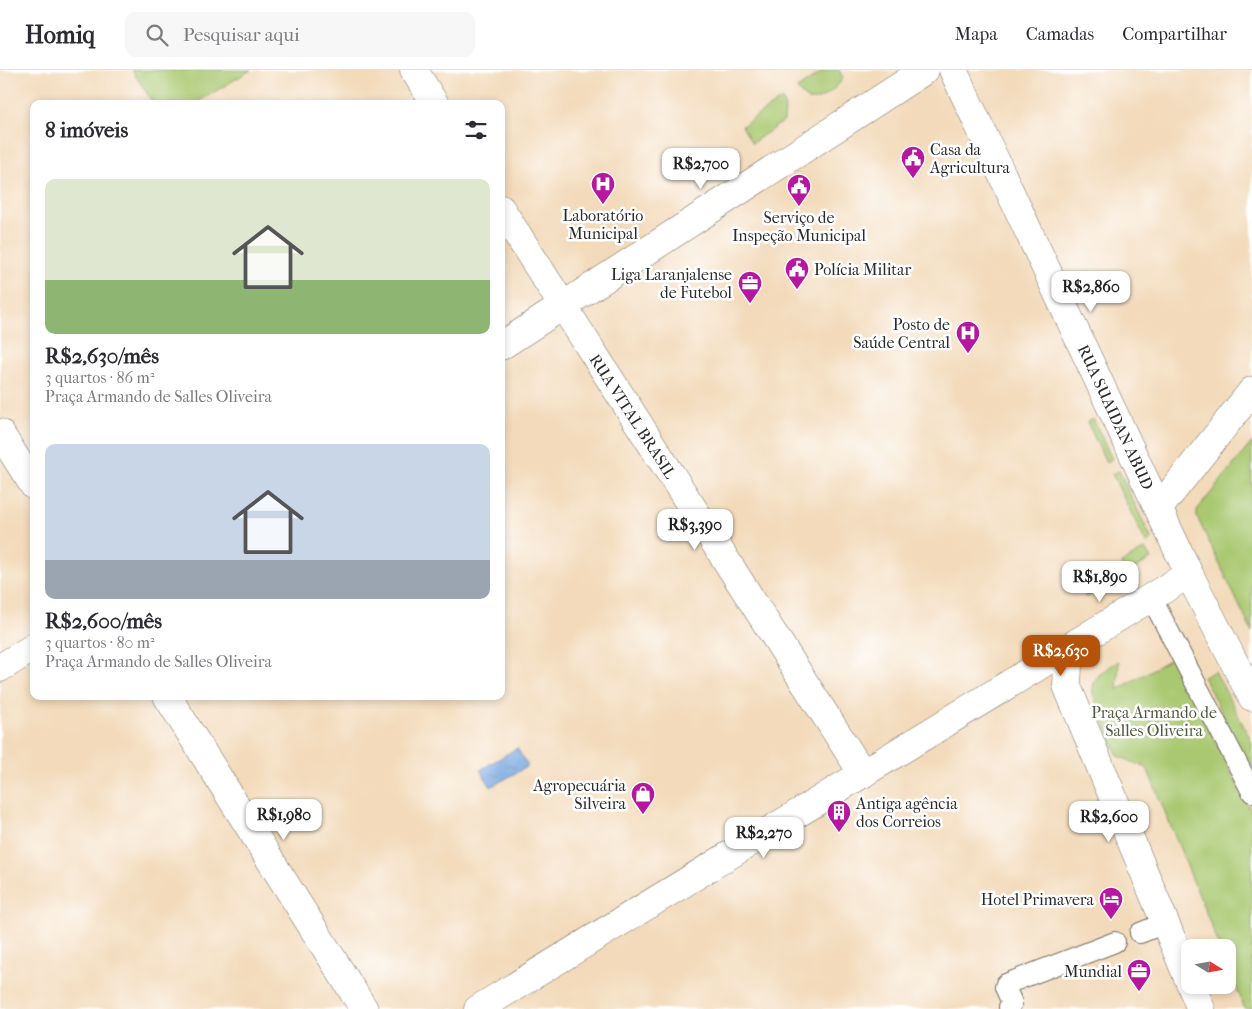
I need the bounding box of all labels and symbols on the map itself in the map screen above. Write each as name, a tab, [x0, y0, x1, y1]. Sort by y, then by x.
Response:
place label: Casa da Agricultura	[929, 140, 1010, 177]
public building icon: Casa da Agricultura	[900, 145, 926, 179]
pin: R$2,700	[655, 148, 747, 190]
hospital icon: Laboratório Municipal	[590, 171, 616, 205]
public building icon: Serviço de Inspeção Municipal	[786, 173, 812, 207]
place label: Laboratório Municipal	[563, 206, 643, 243]
place label: Serviço de Inspeção Municipal	[732, 208, 866, 245]
public building icon: Polícia Militar	[784, 256, 810, 290]
place label: Polícia Militar	[814, 260, 911, 279]
place label: Liga Laranjalense de Futebol	[611, 265, 733, 302]
office icon: Liga Laranjalense de Futebol	[737, 270, 763, 304]
pin: R$2,860	[1045, 270, 1137, 313]
place label: Posto de Saúde Central	[853, 315, 951, 352]
hospital icon: Posto de Saúde Central	[955, 320, 981, 354]
street label: RUA SUAIDAN ABUD	[1074, 342, 1157, 493]
street label: RUA VITAL BRASIL	[585, 351, 680, 482]
pin: R$3,390	[649, 508, 741, 551]
pin: R$1,890	[1054, 560, 1146, 603]
pin: R$2,630	[1015, 634, 1107, 677]
park label: Praça Armando de Salles Oliveira	[1091, 703, 1217, 740]
place label: Agropecuária Silveira	[532, 776, 627, 813]
shop icon: Agropecuária Silveira	[630, 781, 656, 815]
place label: Antiga agência dos Correios	[855, 794, 958, 831]
pin: R$1,980	[238, 798, 330, 841]
building icon: Antiga agência dos Correios	[826, 799, 852, 833]
pin: R$2,600	[1063, 800, 1155, 843]
pin: R$2,270	[718, 816, 810, 859]
hotel icon: Hotel Primavera	[1098, 886, 1124, 920]
place label: Hotel Primavera	[981, 890, 1095, 909]
north arrow	[1181, 939, 1236, 994]
office icon: Mundial	[1126, 958, 1152, 992]
place label: Mundial	[1064, 962, 1123, 981]

